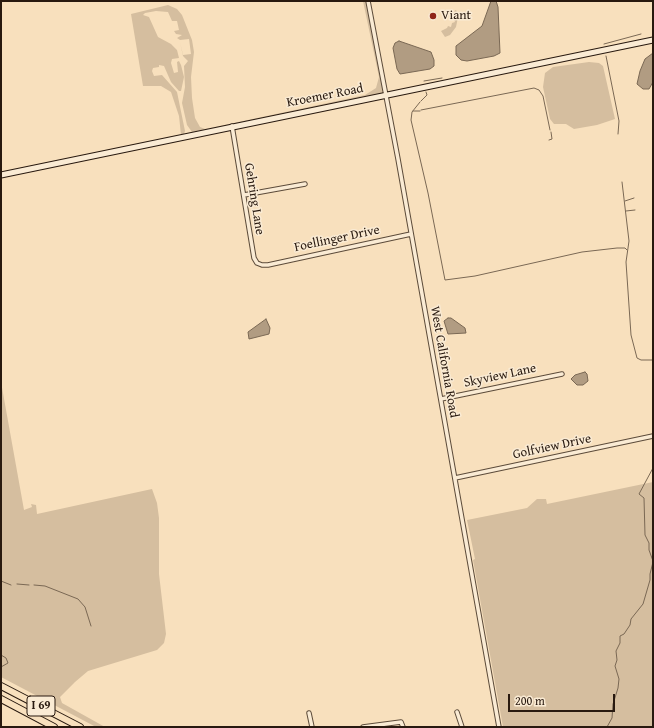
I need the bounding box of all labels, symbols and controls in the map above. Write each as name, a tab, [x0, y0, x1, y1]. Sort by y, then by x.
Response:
place label: Viant	[441, 8, 471, 24]
marker: Viant	[428, 11, 438, 21]
street label: Kroemer Road	[285, 81, 365, 111]
street label: Gehring Lane	[241, 162, 267, 236]
street label: Foellinger Drive	[293, 222, 381, 256]
street label: West California Road	[427, 305, 461, 419]
street label: Skyview Lane	[462, 361, 538, 391]
street label: Golfview Drive	[511, 431, 593, 463]
scale bar	[510, 686, 617, 712]
text: 200 m	[515, 692, 545, 709]
road number: I 69	[27, 696, 55, 716]

